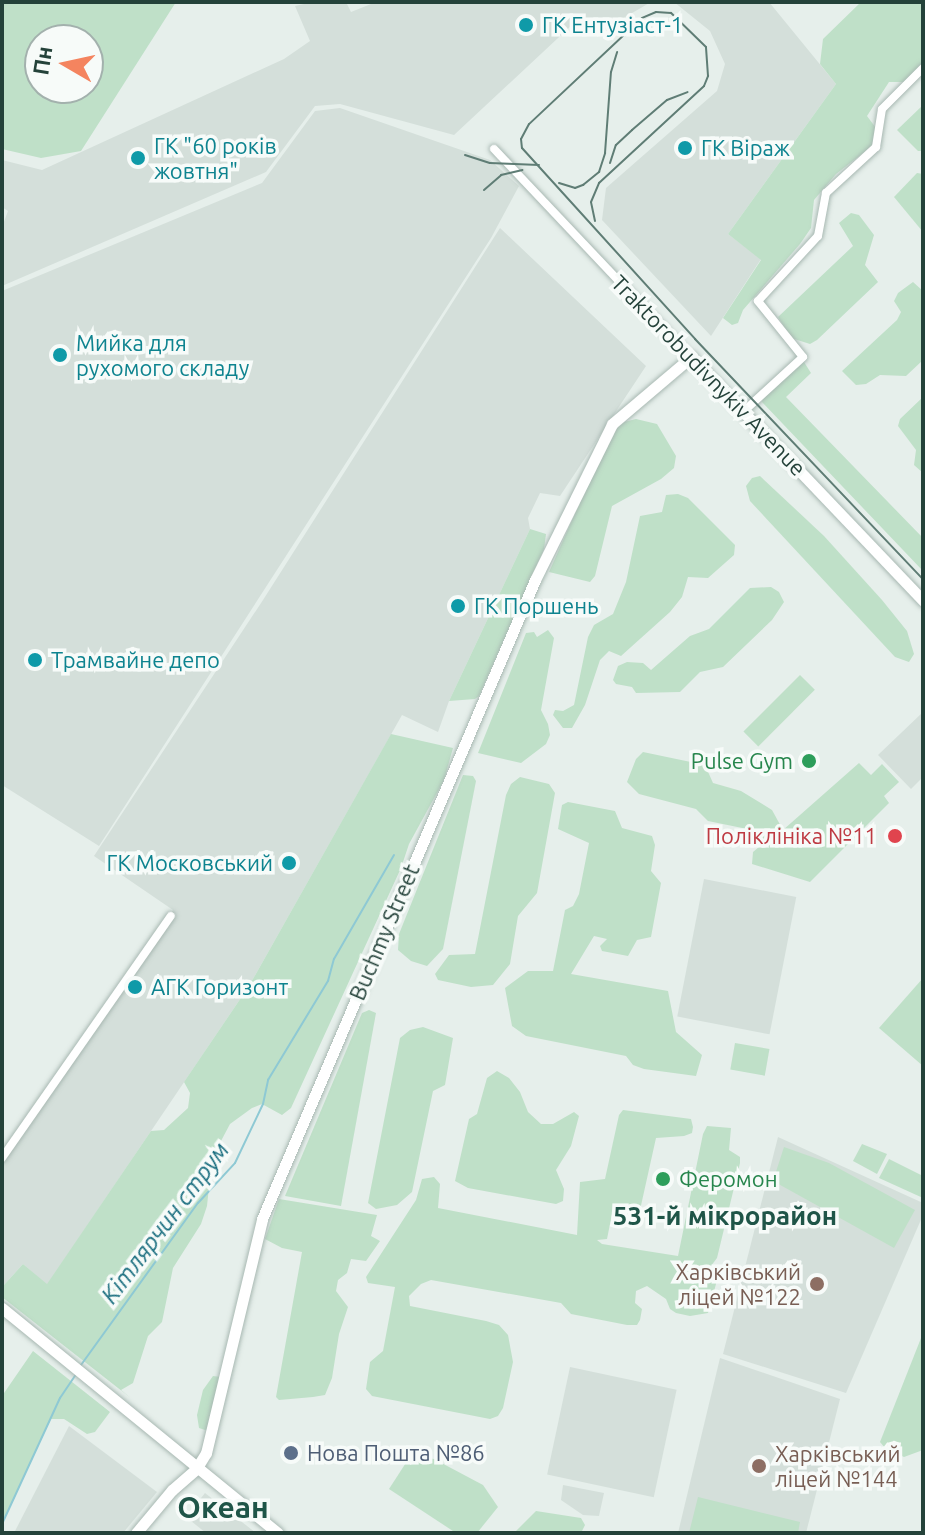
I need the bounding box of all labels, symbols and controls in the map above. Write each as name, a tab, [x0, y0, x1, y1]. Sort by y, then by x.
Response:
place label: ГК Ентузіаст-1	[542, 12, 683, 38]
marker: ГК Ентузіаст-1	[517, 16, 535, 34]
north arrow	[24, 24, 104, 104]
text: Пн	[27, 44, 56, 77]
place label: ГК "60 років жовтня"	[154, 132, 277, 184]
place label: ГК Віраж	[701, 135, 790, 161]
marker: ГК Віраж	[676, 139, 694, 157]
marker: ГК "60 років жовтня"	[129, 149, 147, 167]
street label: Traktorobudivnykiv Avenue	[606, 269, 812, 481]
place label: Мийка для рухомого складу	[76, 329, 249, 380]
marker: Мийка для рухомого складу	[51, 346, 69, 364]
place label: ГК Поршень	[474, 593, 598, 619]
marker: ГК Поршень	[449, 597, 467, 615]
place label: Трамвайне депо	[51, 647, 220, 673]
marker: Трамвайне депо	[26, 651, 44, 669]
place label: Pulse Gym	[691, 748, 793, 774]
marker: Pulse Gym	[800, 752, 818, 770]
place label: Поліклініка №11	[706, 823, 877, 849]
marker: Поліклініка №11	[884, 825, 906, 847]
place label: ГК Московський	[107, 850, 273, 876]
marker: ГК Московський	[280, 854, 298, 872]
street label: Buchmy Street	[343, 860, 425, 1004]
place label: АГК Горизонт	[151, 974, 288, 1000]
marker: АГК Горизонт	[126, 978, 144, 996]
water label: Кітлярчин струм	[95, 1137, 235, 1309]
place label: Феромон	[679, 1166, 778, 1192]
marker: Феромон	[654, 1170, 672, 1188]
district label: 531-й мікрорайон	[613, 1200, 837, 1232]
place label: Харківський ліцей №122	[675, 1258, 801, 1310]
marker: Харківський ліцей №122	[808, 1275, 826, 1293]
place label: Нова Пошта №86	[307, 1440, 485, 1466]
place label: Харківський ліцей №144	[775, 1440, 901, 1492]
marker: Нова Пошта №86	[282, 1444, 300, 1462]
marker: Харківський ліцей №144	[750, 1457, 768, 1475]
district label: Океан	[177, 1489, 269, 1525]

